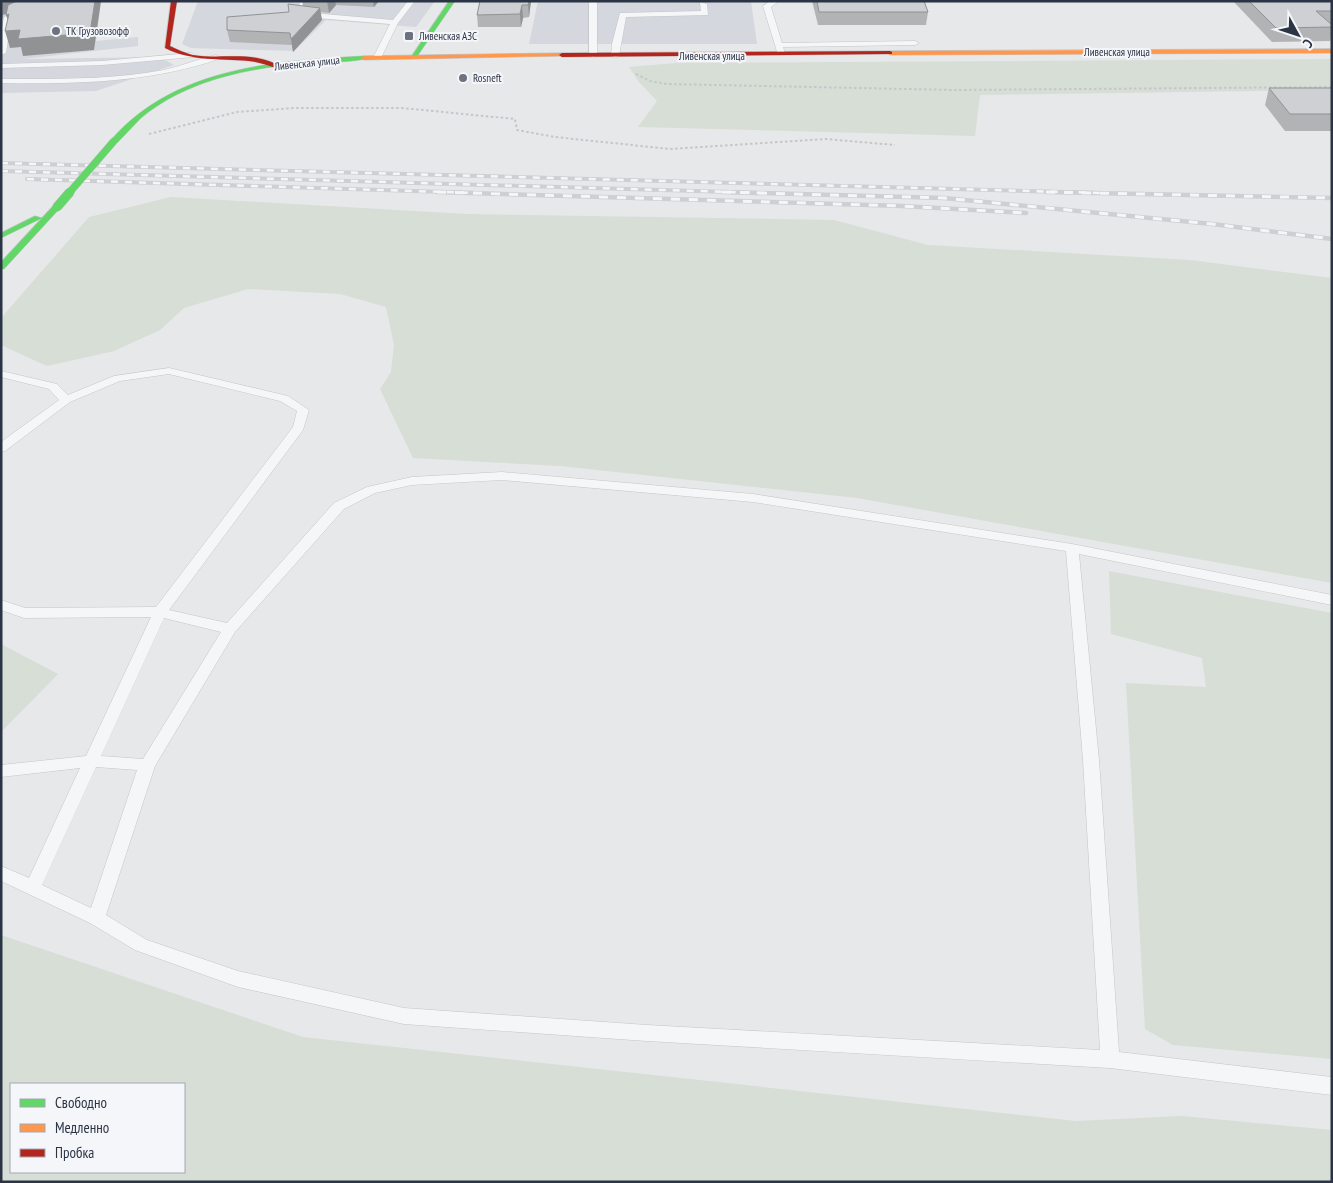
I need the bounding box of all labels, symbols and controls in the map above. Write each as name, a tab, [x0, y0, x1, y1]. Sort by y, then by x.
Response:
north arrow	[1273, 10, 1323, 60]
place label: ТК Грузовозофф	[66, 24, 129, 38]
marker: ТК Грузовозофф	[50, 25, 62, 37]
place label: Ливенская АЗС	[418, 29, 477, 43]
marker: Ливенская АЗС	[403, 30, 415, 42]
text: С	[1299, 35, 1317, 52]
street label: Ливенская улица	[1083, 45, 1150, 59]
street label: Ливенская улица	[678, 49, 745, 63]
street label: Ливенская улица	[273, 53, 340, 74]
place label: Rosneft	[473, 71, 501, 85]
marker: Rosneft	[457, 72, 469, 84]
legend	[10, 1083, 185, 1173]
text: Свободно	[55, 1093, 107, 1112]
text: Медленно	[55, 1118, 109, 1137]
text: Пробка	[55, 1143, 94, 1162]

